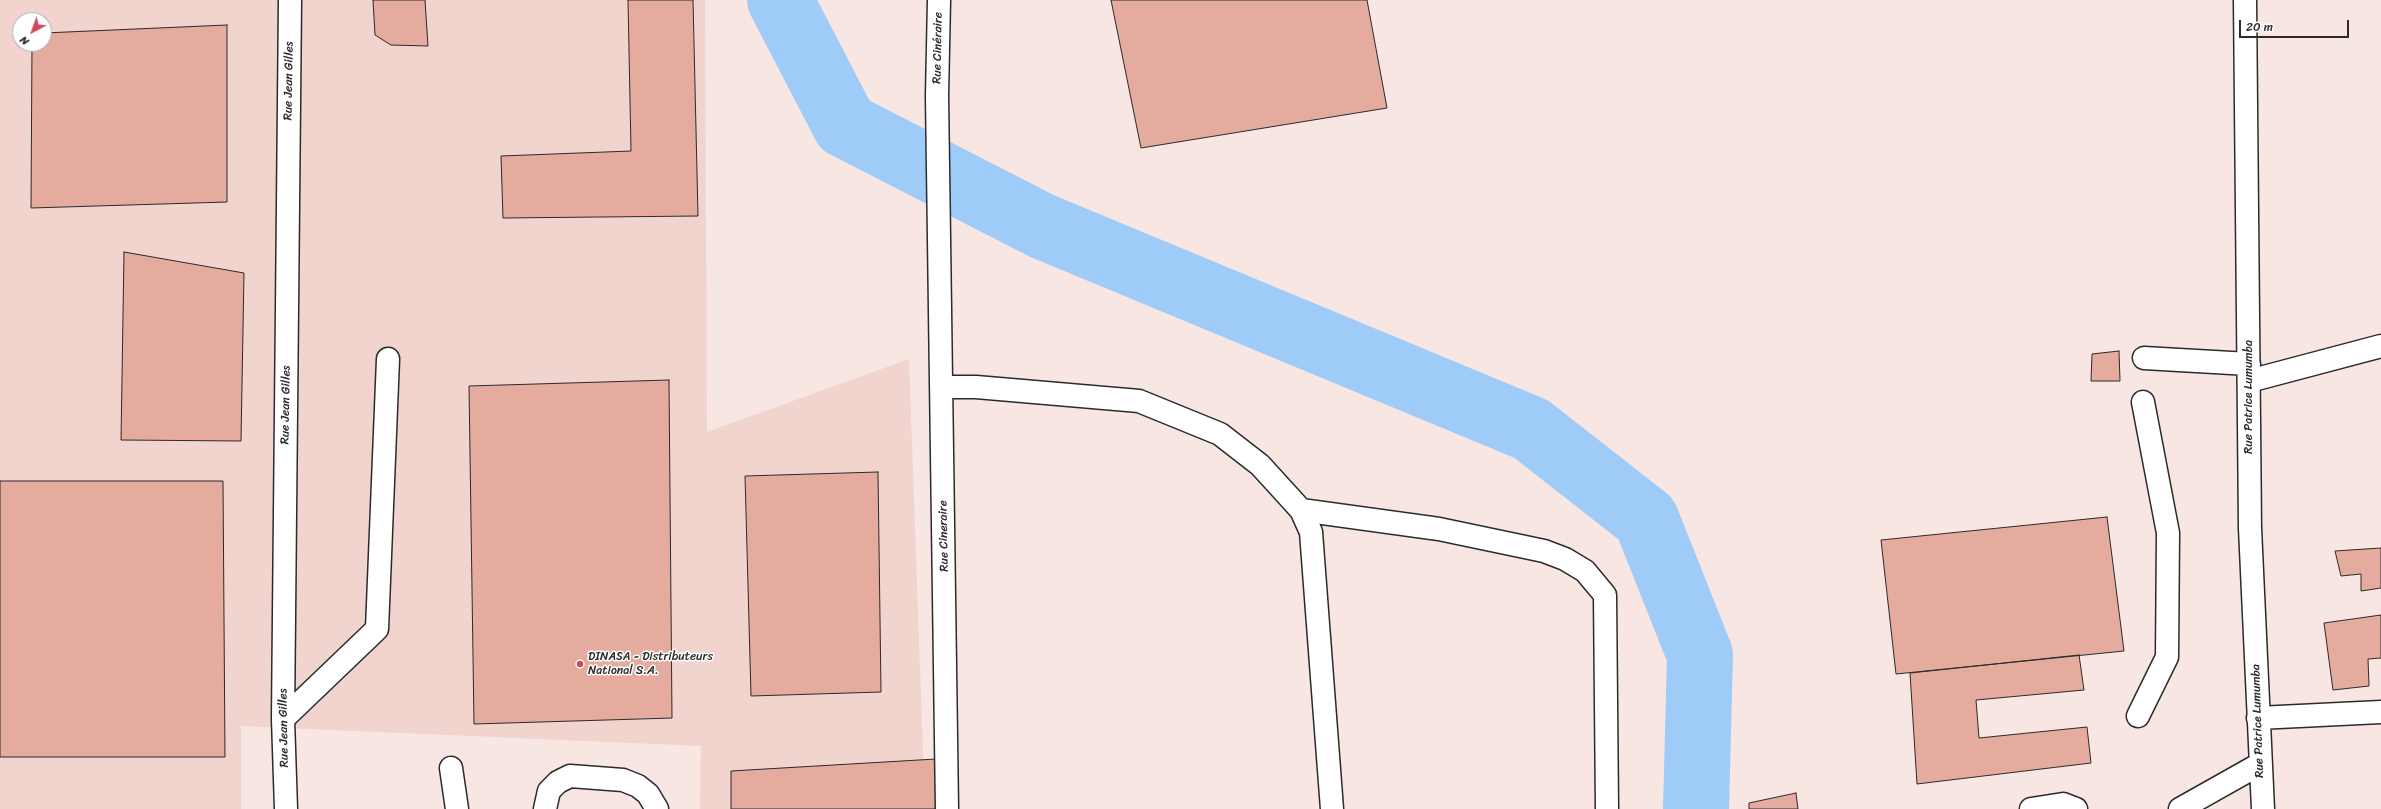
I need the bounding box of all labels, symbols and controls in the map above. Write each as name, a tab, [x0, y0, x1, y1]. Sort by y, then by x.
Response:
north arrow	[12, 12, 52, 52]
street label: Rue Cinéraire	[930, 12, 946, 84]
scale bar	[2241, 12, 2351, 38]
text: 20 m	[2246, 16, 2273, 38]
text: N	[15, 31, 34, 50]
street label: Rue Jean Gilles	[281, 41, 297, 121]
street label: Rue Patrice Lumumba	[2242, 340, 2256, 454]
street label: Rue Jean Gilles	[278, 365, 294, 445]
street label: Rue Cineraire	[936, 500, 952, 572]
place label: DINASA - Distributeurs National S.A.	[588, 650, 713, 678]
marker: DINASA - Distributeurs National S.A.	[575, 659, 585, 669]
street label: Rue Patrice Lumumba	[2249, 664, 2267, 778]
street label: Rue Jean Gilles	[276, 688, 292, 768]

